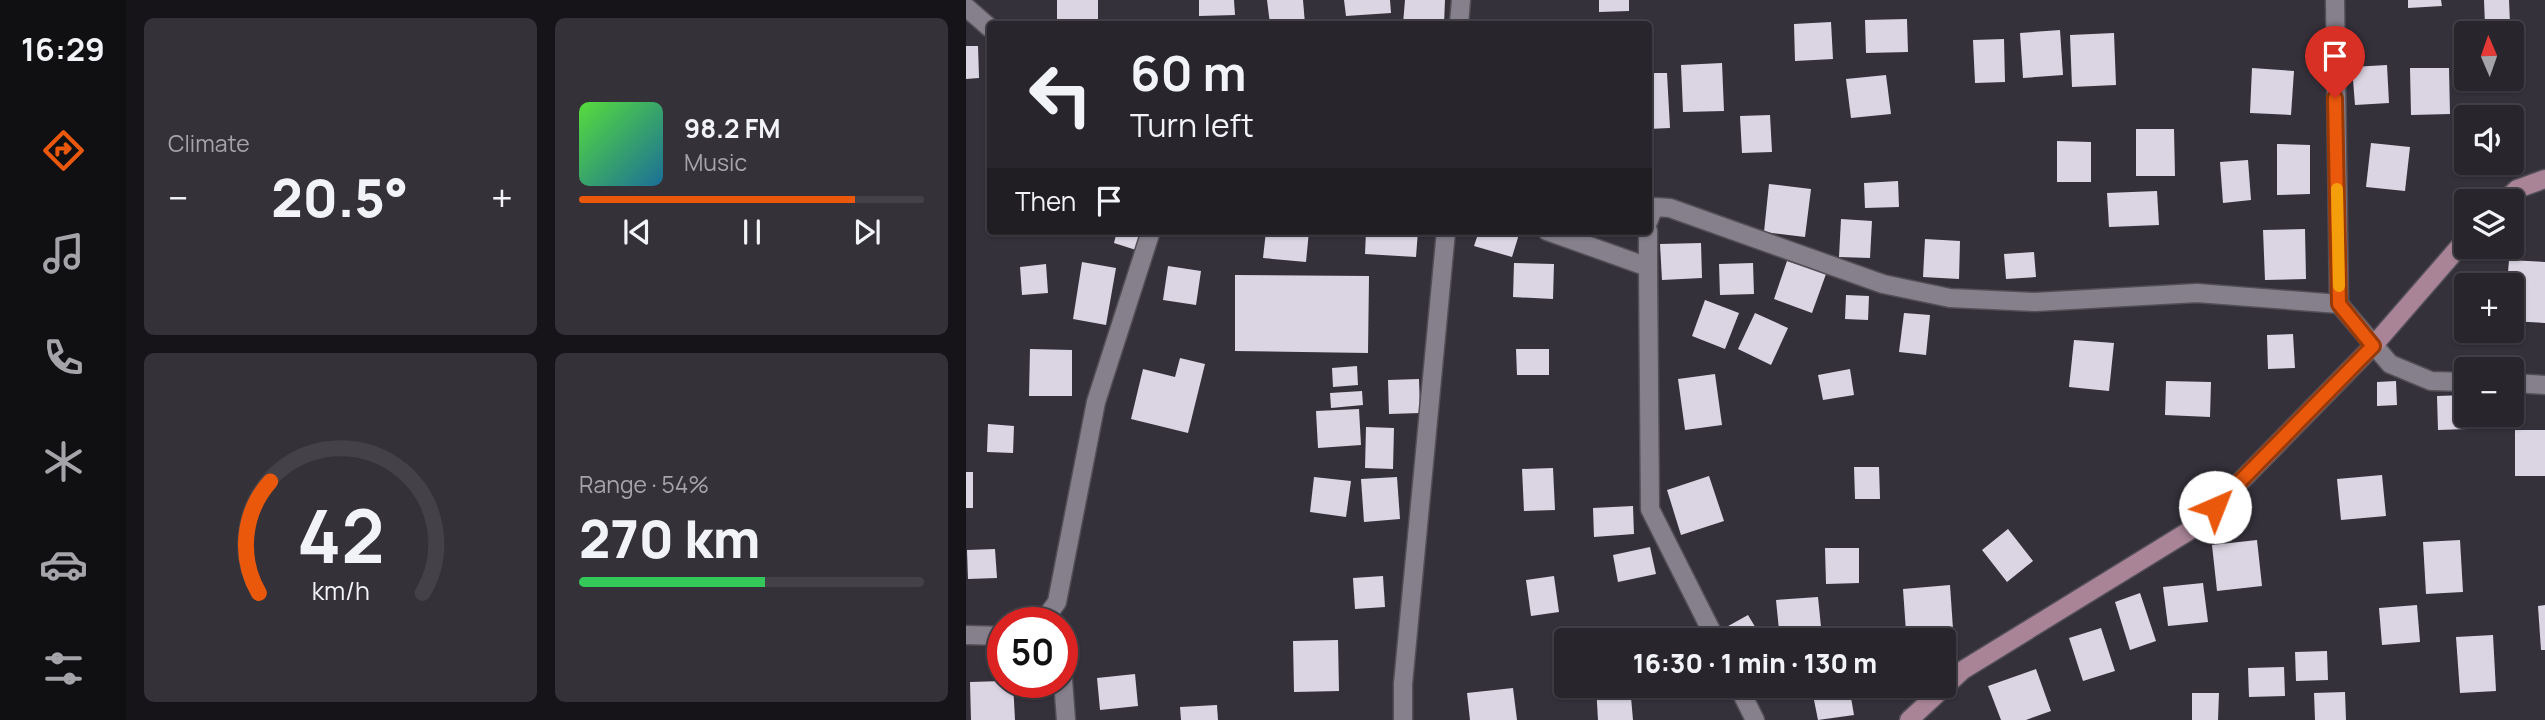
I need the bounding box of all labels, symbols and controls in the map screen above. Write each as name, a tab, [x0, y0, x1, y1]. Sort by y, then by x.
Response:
north arrow	[2454, 21, 2524, 91]
map controls	[2454, 21, 2524, 427]
pin	[2305, 26, 2365, 98]
text: 16:29	[21, 27, 105, 71]
icon: arrive	[2316, 37, 2354, 75]
text: 60 m	[1130, 39, 1247, 106]
icon: left	[1015, 49, 1106, 140]
text: Turn left	[1130, 103, 1254, 147]
button: sound	[2454, 105, 2524, 175]
text: 98.2 FM	[684, 110, 781, 146]
icon: directions	[39, 126, 88, 175]
text: Climate	[168, 127, 250, 159]
text: Music	[684, 146, 747, 178]
text: 20.5°	[271, 162, 408, 233]
text: −	[168, 171, 189, 223]
text: +	[491, 171, 513, 223]
icon: arrive	[1090, 182, 1128, 220]
text: Then	[1015, 183, 1076, 219]
button: layers	[2454, 189, 2524, 259]
icon: previous	[618, 213, 656, 251]
icon: pause	[733, 213, 771, 251]
icon: next	[848, 213, 886, 251]
icon: music	[39, 229, 88, 278]
button: +	[2454, 273, 2524, 343]
icon: phone	[39, 333, 88, 382]
button: −	[2454, 357, 2524, 427]
icon: climate	[39, 437, 88, 486]
text: Range · 54%	[579, 468, 709, 500]
position arrow	[2178, 470, 2252, 544]
text: 42	[297, 486, 384, 586]
text: 270 km	[579, 503, 760, 574]
icon: car	[39, 540, 88, 589]
text: km/h	[311, 573, 370, 608]
speed limit sign: 50	[987, 607, 1078, 698]
icon: filters	[39, 644, 88, 693]
text: 16:30 · 1 min · 130 m	[1633, 645, 1877, 681]

